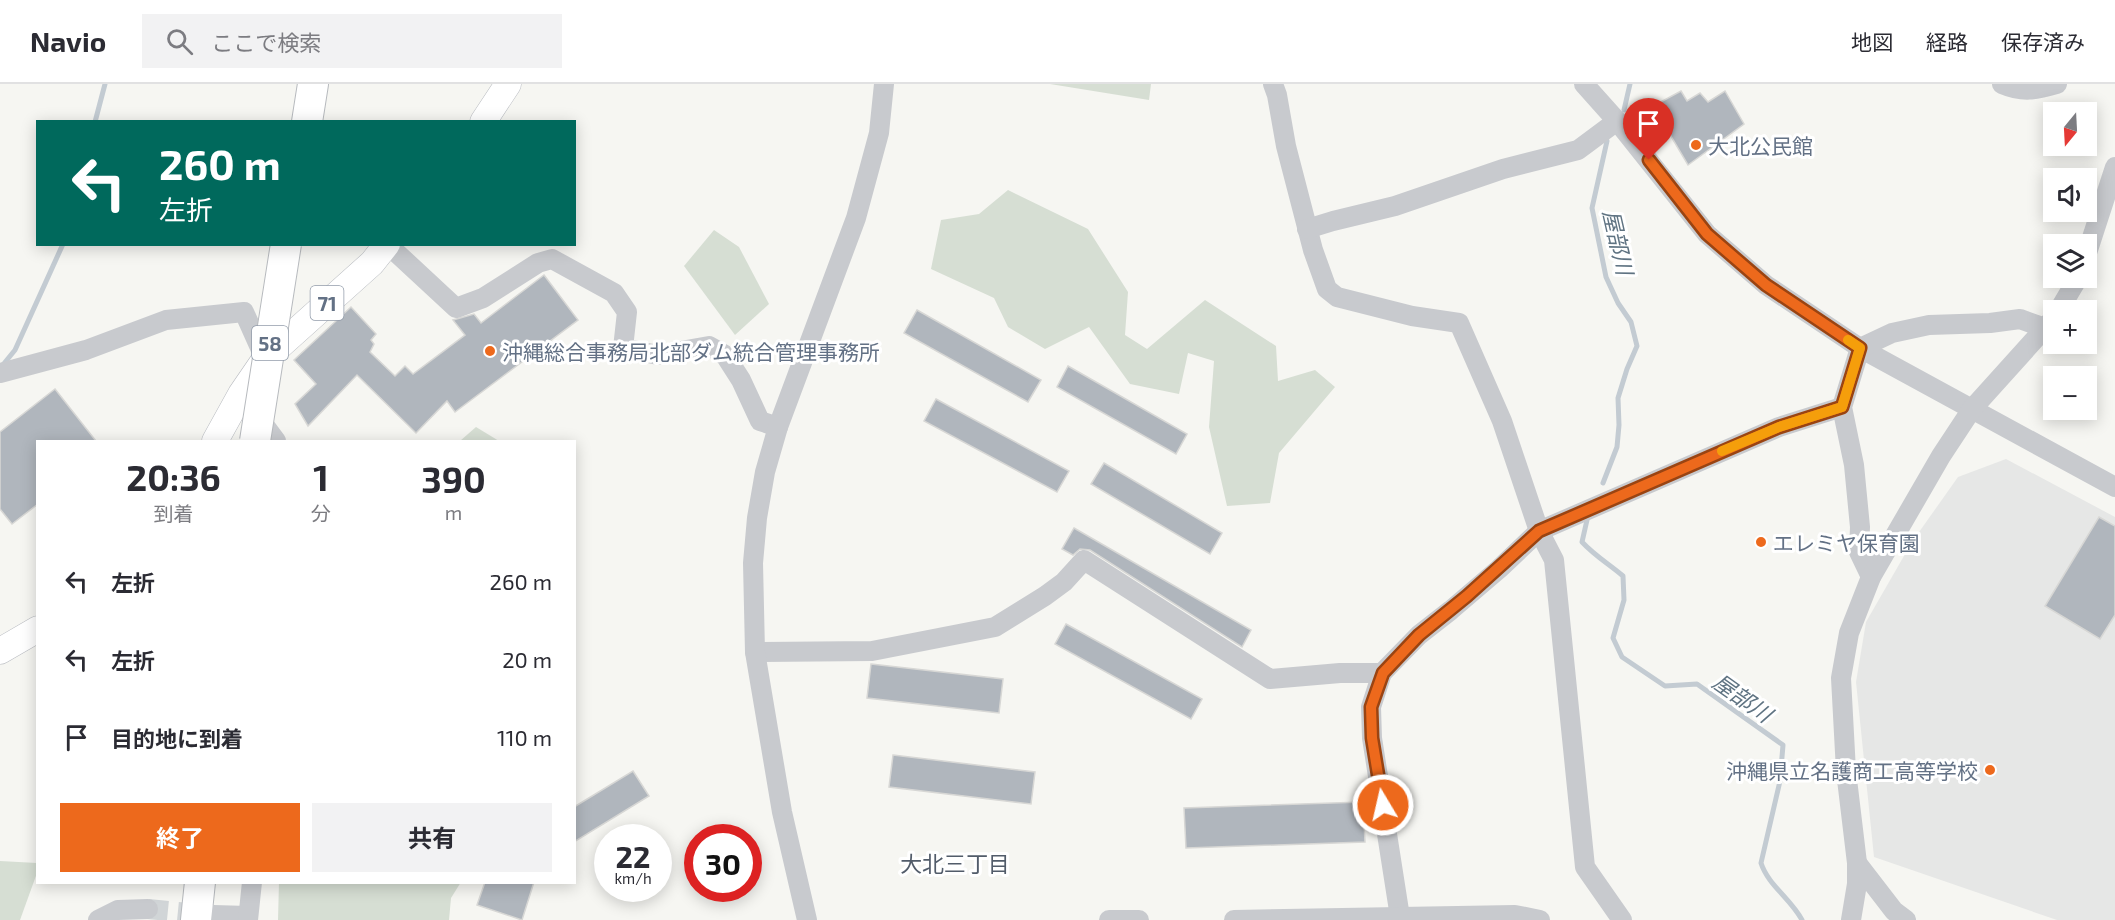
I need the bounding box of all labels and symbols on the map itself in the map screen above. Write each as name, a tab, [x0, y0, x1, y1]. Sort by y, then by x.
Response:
pin	[1623, 98, 1674, 160]
north arrow	[2043, 102, 2097, 156]
place label: 大北公民館	[1708, 133, 1813, 158]
marker: 大北公民館	[1689, 138, 1703, 152]
water label: 屋部川	[1599, 207, 1640, 279]
road number: 71	[310, 286, 344, 320]
road number: 58	[252, 326, 288, 360]
place label: 沖縄総合事務局北部ダム統合管理事務所	[502, 339, 880, 364]
marker: 沖縄総合事務局北部ダム統合管理事務所	[483, 344, 497, 358]
place label: エレミヤ保育園	[1773, 530, 1920, 555]
marker: エレミヤ保育園	[1754, 535, 1768, 549]
water label: 屋部川	[1709, 667, 1779, 728]
place label: 沖縄県立名護商工高等学校	[1726, 758, 1978, 783]
marker: 沖縄県立名護商工高等学校	[1983, 763, 1997, 777]
position arrow	[1351, 773, 1415, 837]
speed limit sign: 30	[684, 824, 762, 902]
district label: 大北三丁目	[900, 850, 1010, 876]

